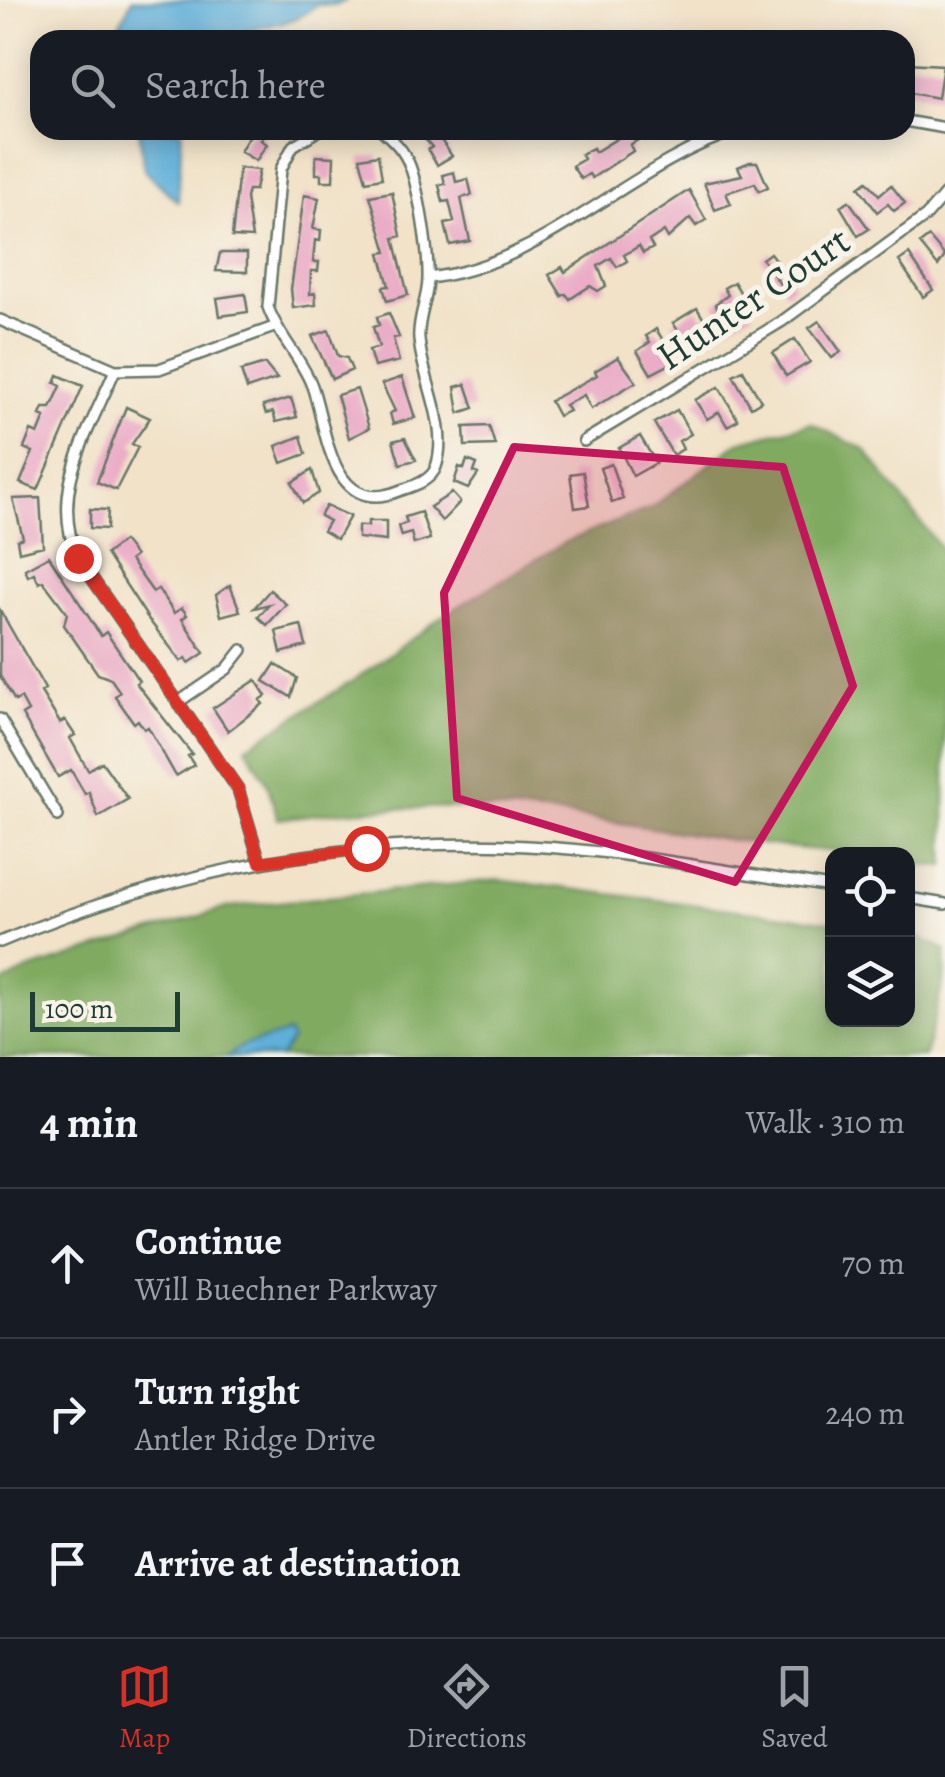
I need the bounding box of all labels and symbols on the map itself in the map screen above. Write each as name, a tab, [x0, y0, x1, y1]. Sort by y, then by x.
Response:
street label: Hunter Court	[645, 213, 861, 383]
route end	[56, 536, 102, 582]
route start	[344, 826, 390, 872]
scale bar	[30, 987, 180, 1032]

